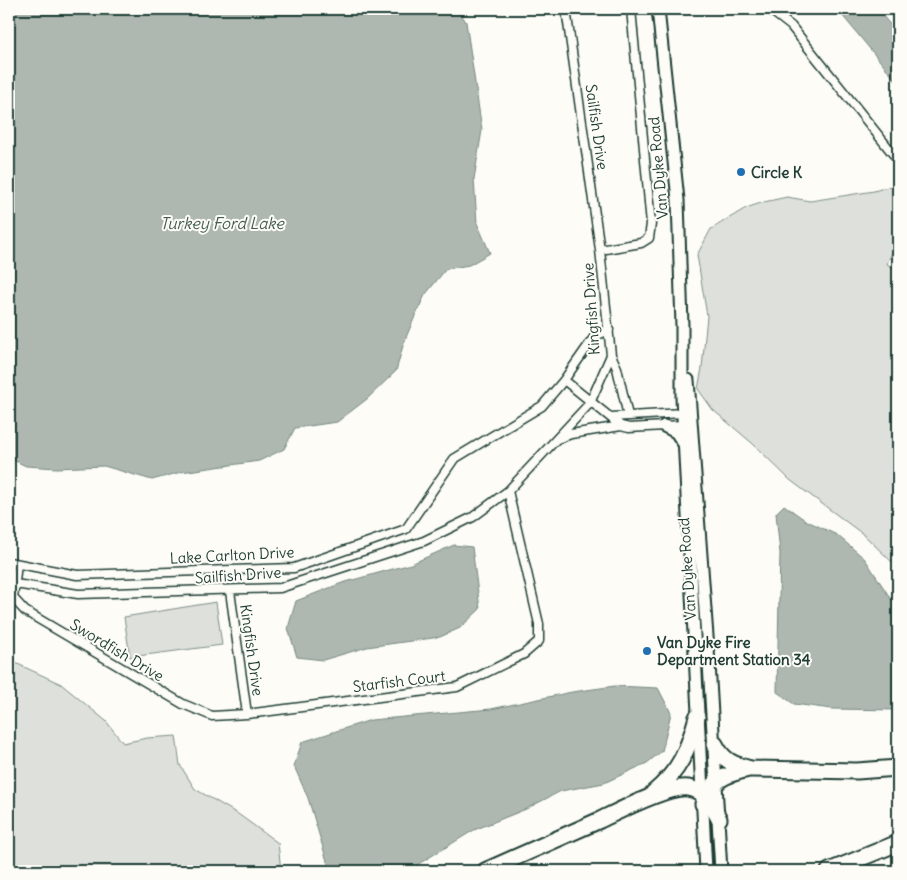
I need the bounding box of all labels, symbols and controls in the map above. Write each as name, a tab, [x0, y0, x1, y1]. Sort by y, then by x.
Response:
street label: Sailfish Drive	[582, 83, 612, 171]
street label: Van Dyke Road	[644, 116, 672, 220]
place label: Circle K	[751, 163, 803, 182]
marker: Circle K	[735, 166, 747, 178]
water label: Turkey Ford Lake	[160, 213, 285, 233]
street label: Kingfish Drive	[578, 262, 604, 356]
street label: Van Dyke Road	[674, 517, 700, 621]
street label: Lake Carlton Drive	[169, 542, 295, 568]
street label: Sailfish Drive	[194, 563, 282, 587]
street label: Kingfish Drive	[236, 603, 268, 697]
street label: Swordfish Drive	[67, 615, 167, 685]
place label: Van Dyke Fire Department Station 34	[657, 633, 811, 670]
marker: Van Dyke Fire Department Station 34	[641, 645, 653, 657]
street label: Starfish Court	[352, 666, 446, 696]

